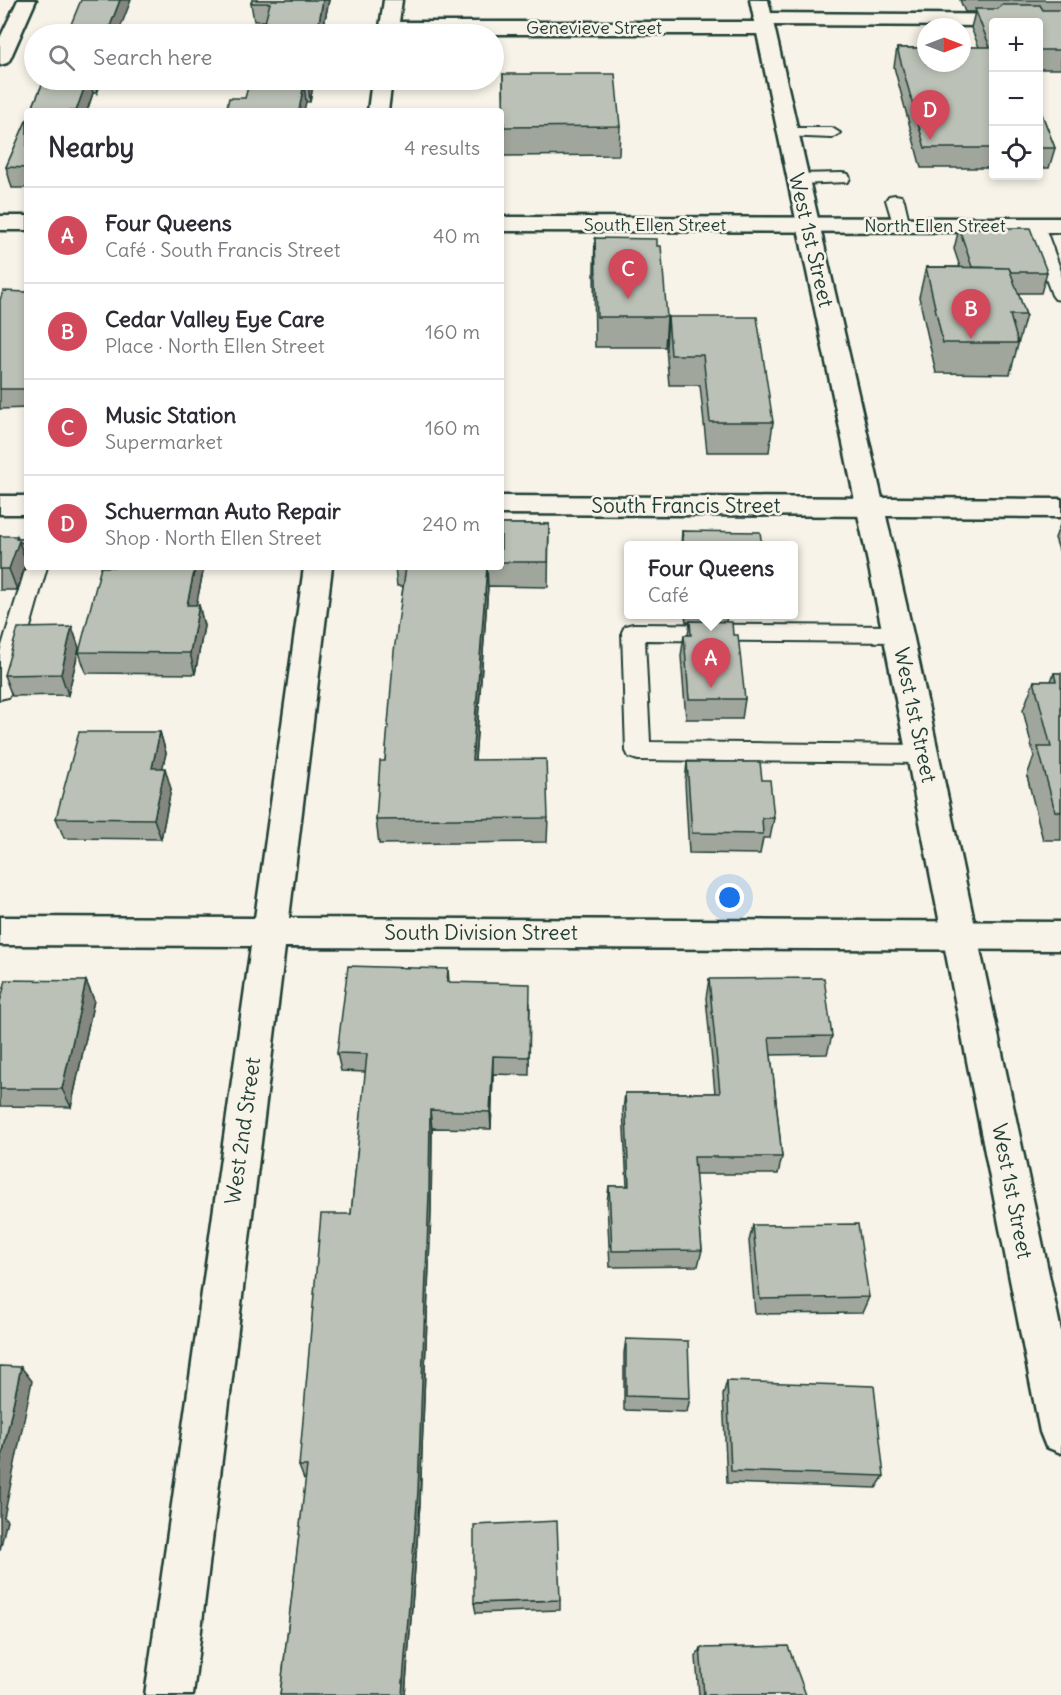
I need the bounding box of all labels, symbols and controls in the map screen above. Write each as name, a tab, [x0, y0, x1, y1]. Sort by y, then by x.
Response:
street label: Genevieve Street	[526, 16, 662, 39]
north arrow	[917, 18, 971, 72]
map controls	[989, 18, 1043, 180]
button: +	[989, 18, 1043, 72]
search box	[24, 24, 504, 90]
icon: search	[45, 41, 78, 74]
text: Search here	[93, 43, 212, 71]
button: −	[989, 72, 1043, 126]
pin: D	[910, 90, 950, 140]
button: locate	[989, 126, 1043, 180]
text: Nearby	[48, 131, 134, 164]
text: 4 results	[404, 135, 480, 160]
street label: West 1st Street	[783, 170, 840, 310]
text: Four Queens	[105, 209, 232, 237]
street label: South Ellen Street	[584, 213, 726, 236]
street label: North Ellen Street	[864, 214, 1006, 237]
text: A	[61, 223, 74, 248]
text: 40 m	[433, 223, 480, 248]
text: Café · South Francis Street	[105, 237, 341, 262]
pin: C	[608, 250, 648, 299]
pin: B	[952, 290, 990, 339]
text: Cedar Valley Eye Care	[105, 305, 325, 333]
text: B	[61, 319, 74, 344]
text: 160 m	[425, 319, 480, 344]
text: Place · North Ellen Street	[105, 333, 325, 358]
text: Music Station	[105, 401, 236, 429]
text: C	[61, 415, 74, 440]
text: 160 m	[425, 415, 480, 440]
text: Supermarket	[105, 429, 223, 454]
street label: South Francis Street	[591, 492, 781, 519]
text: Schuerman Auto Repair	[105, 497, 341, 525]
text: D	[60, 511, 75, 536]
text: 240 m	[422, 511, 480, 536]
text: Shop · North Ellen Street	[105, 525, 322, 550]
popup	[624, 541, 798, 619]
text: Four Queens	[648, 554, 774, 582]
text: Café	[648, 582, 689, 607]
pin: A	[692, 638, 730, 688]
street label: West 1st Street	[888, 645, 943, 785]
your location	[715, 883, 744, 912]
street label: South Division Street	[384, 919, 578, 946]
street label: West 2nd Street	[219, 1056, 266, 1206]
street label: West 1st Street	[986, 1121, 1039, 1261]

